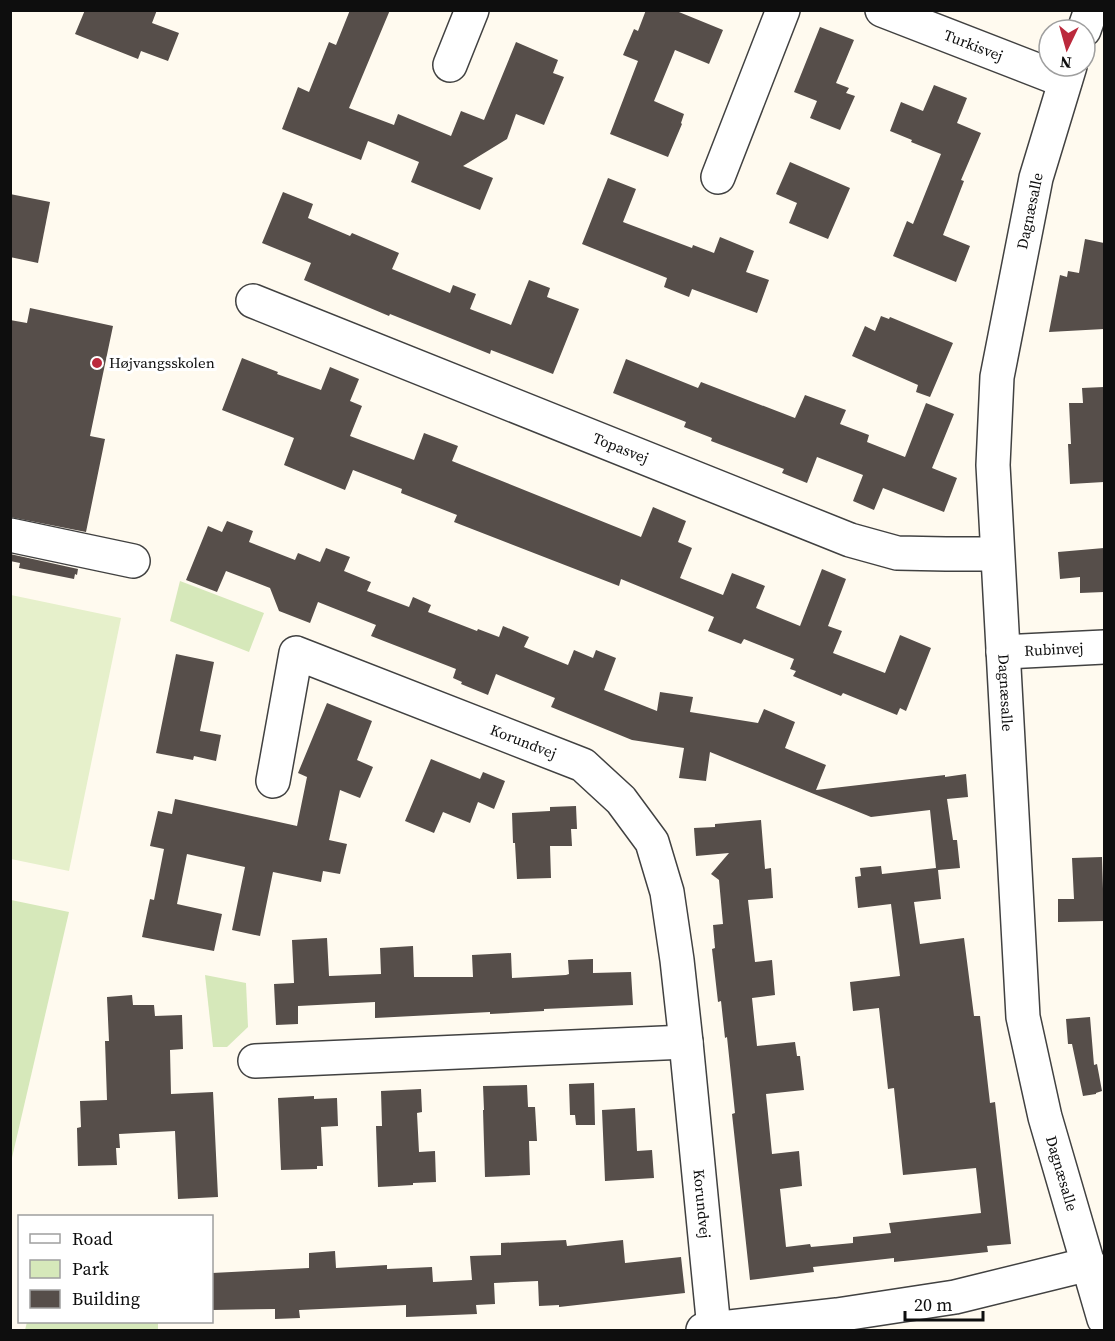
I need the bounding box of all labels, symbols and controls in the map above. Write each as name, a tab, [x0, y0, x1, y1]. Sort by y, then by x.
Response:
north arrow	[1037, 18, 1097, 78]
street label: Turkisvej	[941, 24, 1006, 66]
text: N	[1059, 51, 1072, 74]
street label: Dagnæsalle	[1011, 170, 1048, 251]
place label: Højvangsskolen	[109, 352, 215, 373]
marker: Højvangsskolen	[90, 356, 104, 370]
street label: Topasvej	[590, 427, 652, 468]
street label: Rubinvej	[1024, 637, 1084, 661]
street label: Dagnæsalle	[993, 653, 1018, 732]
street label: Korundvej	[487, 719, 560, 764]
street label: Dagnæsalle	[1041, 1133, 1083, 1214]
street label: Korundvej	[688, 1168, 716, 1239]
legend	[18, 1215, 213, 1323]
text: Road	[72, 1226, 113, 1251]
text: Park	[72, 1256, 109, 1281]
scale bar	[905, 1284, 983, 1322]
text: Building	[72, 1286, 140, 1311]
text: 20 m	[914, 1292, 952, 1317]

